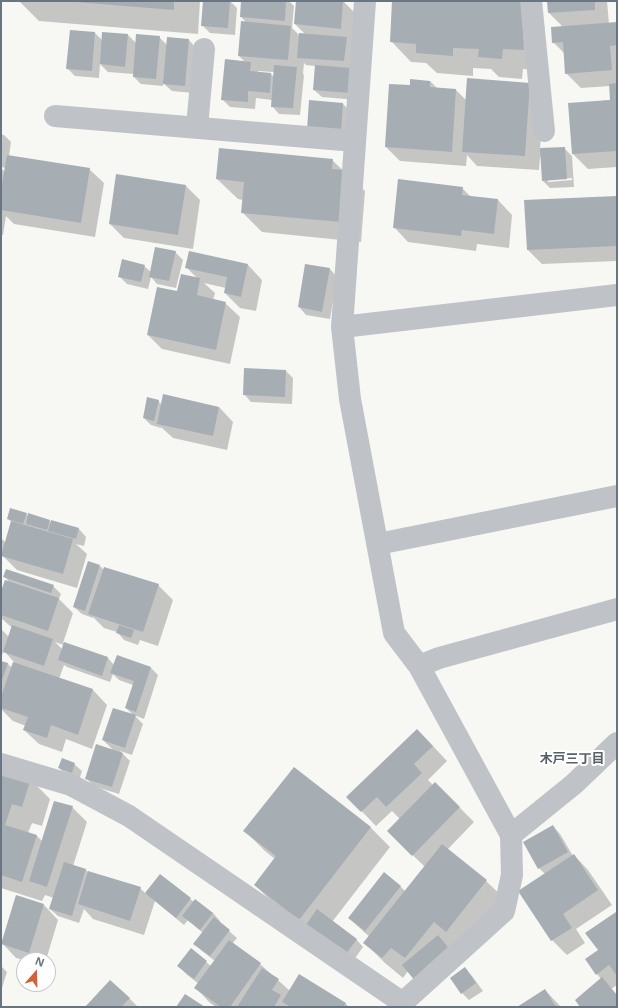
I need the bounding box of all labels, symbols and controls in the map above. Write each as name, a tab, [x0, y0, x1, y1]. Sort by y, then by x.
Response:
district label: 木戸三丁目	[540, 751, 604, 767]
north arrow	[16, 952, 56, 992]
text: N	[33, 953, 47, 970]

